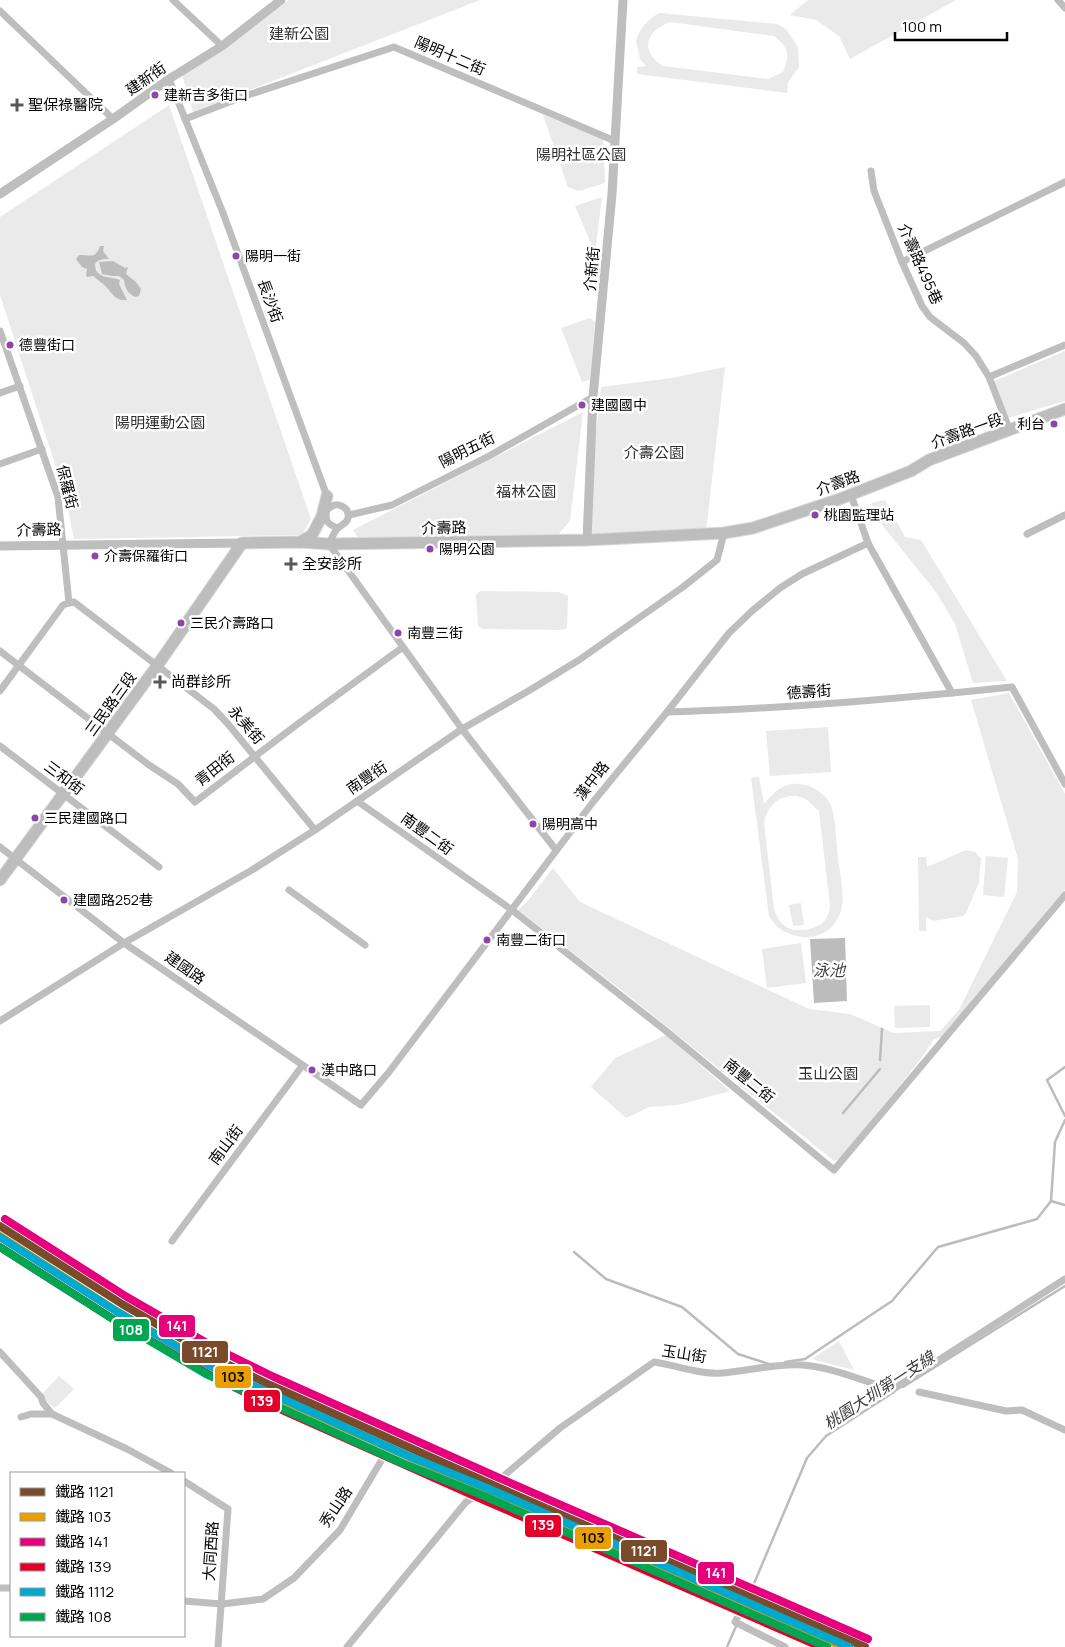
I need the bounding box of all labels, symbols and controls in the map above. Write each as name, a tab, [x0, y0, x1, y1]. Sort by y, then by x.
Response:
scale bar	[895, 10, 1008, 42]
text: 100 m	[902, 16, 942, 37]
park label: 建新公園	[269, 23, 329, 44]
street label: 陽明十二街	[412, 31, 489, 80]
street label: 建新街	[121, 57, 170, 100]
place label: 建新吉多街口	[164, 85, 248, 104]
marker: 建新吉多街口	[150, 90, 160, 100]
place label: 聖保祿醫院	[28, 94, 103, 115]
marker: 聖保祿醫院	[10, 98, 24, 112]
park label: 陽明社區公園	[536, 144, 626, 165]
street label: 介壽路495巷	[893, 220, 948, 308]
place label: 陽明一街	[245, 246, 301, 265]
street label: 介新街	[579, 246, 604, 292]
marker: 陽明一街	[231, 251, 241, 261]
street label: 長沙街	[253, 276, 288, 326]
place label: 德豐街口	[19, 335, 75, 354]
marker: 德豐街口	[5, 340, 15, 350]
place label: 建國國中	[591, 395, 647, 414]
marker: 建國國中	[577, 400, 587, 410]
street label: 介壽路一段	[928, 408, 1006, 453]
park label: 陽明運動公園	[115, 412, 205, 433]
place label: 利台	[1017, 414, 1045, 433]
marker: 利台	[1049, 419, 1059, 429]
street label: 陽明五街	[435, 427, 498, 473]
park label: 介壽公園	[624, 442, 684, 463]
street label: 保羅街	[52, 462, 83, 511]
street label: 介壽路	[813, 465, 863, 500]
park label: 福林公園	[496, 481, 556, 502]
place label: 桃園監理站	[824, 505, 894, 524]
marker: 桃園監理站	[810, 510, 820, 520]
street label: 介壽路	[421, 517, 467, 538]
street label: 介壽路	[16, 519, 62, 540]
place label: 陽明公園	[439, 539, 495, 558]
marker: 陽明公園	[425, 544, 435, 554]
place label: 介壽保羅街口	[104, 546, 188, 565]
marker: 介壽保羅街口	[90, 551, 100, 561]
place label: 全安診所	[302, 553, 362, 574]
marker: 全安診所	[284, 557, 298, 571]
place label: 三民介壽路口	[190, 613, 274, 632]
marker: 三民介壽路口	[176, 618, 186, 628]
place label: 南豐三街	[407, 623, 463, 642]
marker: 南豐三街	[393, 628, 403, 638]
street label: 三民路三段	[80, 667, 141, 740]
place label: 尚群診所	[171, 671, 231, 692]
marker: 尚群診所	[153, 675, 167, 689]
street label: 德壽街	[786, 679, 832, 704]
street label: 永美街	[224, 701, 269, 749]
street label: 青田街	[190, 746, 239, 791]
street label: 三和街	[40, 756, 89, 800]
street label: 南豐街	[342, 756, 391, 799]
street label: 漢中路	[569, 756, 614, 805]
street label: 南豐二街	[397, 807, 458, 860]
place label: 三民建國路口	[44, 808, 128, 827]
marker: 三民建國路口	[30, 813, 40, 823]
place label: 陽明高中	[542, 814, 598, 833]
marker: 陽明高中	[528, 819, 538, 829]
place label: 建國路252巷	[73, 890, 153, 909]
marker: 建國路252巷	[59, 895, 69, 905]
place label: 南豐二街口	[496, 930, 566, 949]
marker: 南豐二街口	[482, 935, 492, 945]
street label: 建國路	[161, 946, 210, 989]
water label: 泳池	[813, 959, 847, 981]
street label: 南豐二街	[719, 1054, 779, 1108]
place label: 漢中路口	[321, 1060, 377, 1079]
park label: 玉山公園	[798, 1063, 858, 1084]
marker: 漢中路口	[307, 1065, 317, 1075]
street label: 南山街	[204, 1120, 248, 1169]
line badge: 141	[158, 1314, 196, 1338]
text: 141	[167, 1316, 187, 1335]
line badge: 108	[112, 1318, 150, 1342]
text: 108	[119, 1320, 143, 1339]
line badge: 1121	[181, 1340, 229, 1364]
street label: 玉山街	[660, 1340, 708, 1367]
text: 1121	[192, 1342, 218, 1361]
water label: 桃園大圳第一支線	[819, 1345, 940, 1434]
line badge: 103	[214, 1365, 252, 1389]
text: 103	[221, 1367, 245, 1386]
line badge: 139	[243, 1389, 281, 1413]
text: 139	[251, 1391, 273, 1410]
legend	[10, 1472, 185, 1637]
text: 鐵路 1121	[55, 1481, 114, 1502]
street label: 秀山路	[314, 1482, 357, 1531]
text: 鐵路 103	[55, 1506, 111, 1527]
line badge: 139	[524, 1514, 562, 1538]
text: 139	[532, 1515, 554, 1534]
street label: 大同西路	[198, 1520, 223, 1582]
line badge: 103	[574, 1526, 612, 1550]
text: 103	[581, 1528, 605, 1547]
text: 鐵路 141	[55, 1531, 109, 1552]
line badge: 1121	[620, 1539, 668, 1563]
text: 1121	[631, 1541, 657, 1560]
text: 鐵路 139	[55, 1556, 111, 1577]
line badge: 141	[697, 1561, 735, 1585]
text: 141	[706, 1563, 726, 1582]
text: 鐵路 1112	[55, 1581, 114, 1602]
text: 鐵路 108	[55, 1606, 112, 1627]

